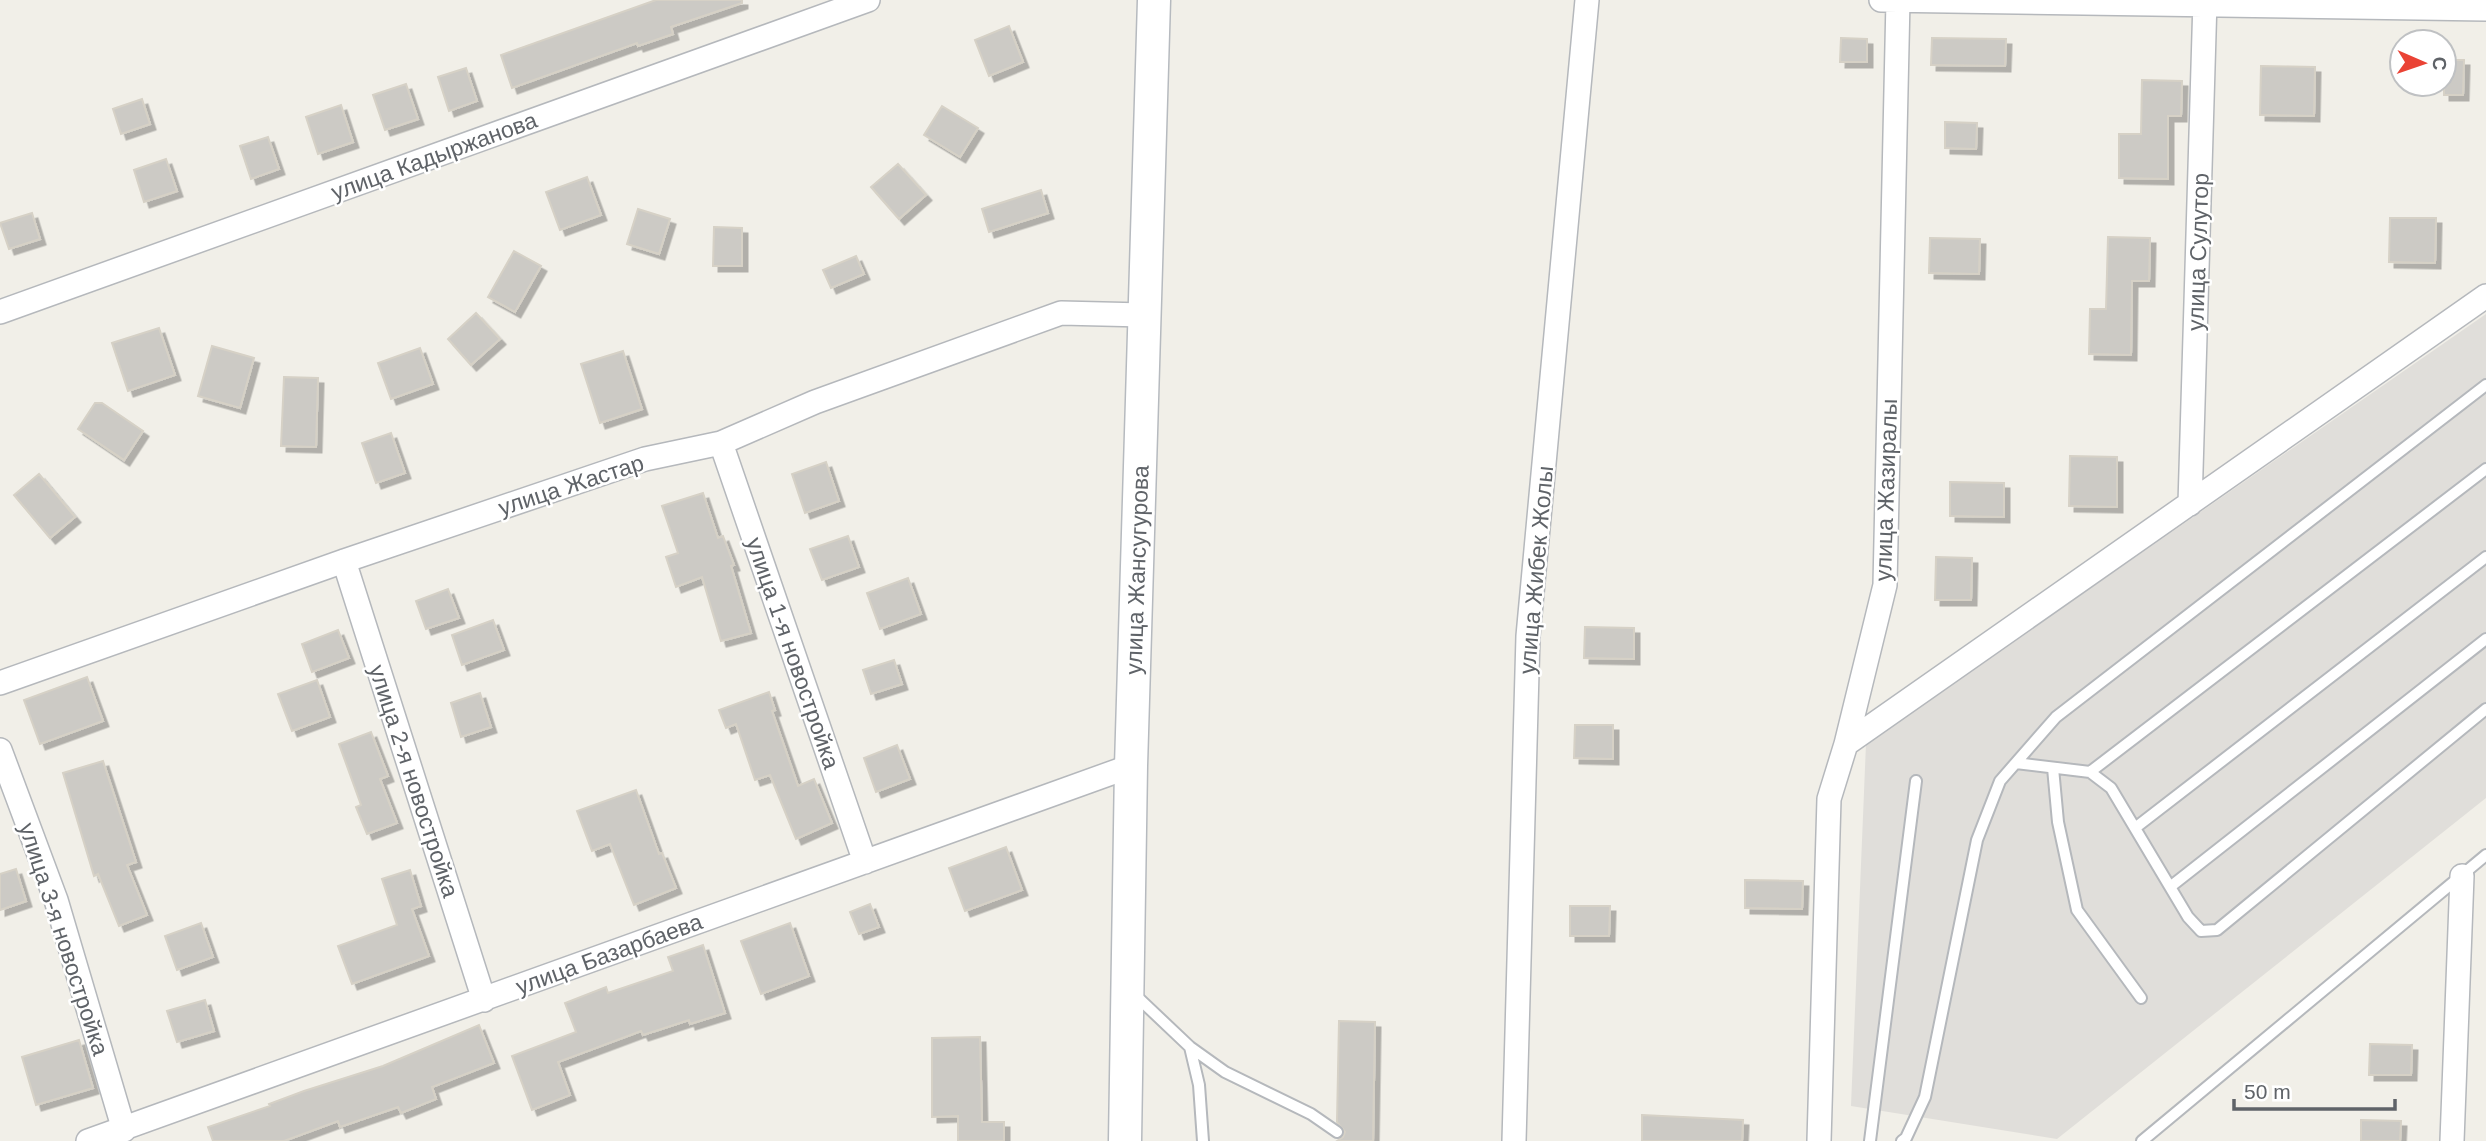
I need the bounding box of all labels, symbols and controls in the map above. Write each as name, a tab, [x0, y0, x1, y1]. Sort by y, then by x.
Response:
north arrow	[2388, 28, 2458, 98]
text: С	[2429, 56, 2450, 71]
street label: улица Кадыржанова	[328, 107, 541, 205]
street label: улица Сулутор	[2182, 173, 2214, 331]
street label: улица Жазиралы	[1870, 398, 1902, 582]
street label: улица Жастар	[495, 449, 647, 521]
street label: улица Жансугурова	[1120, 465, 1154, 675]
street label: улица Жибек Жолы	[1514, 465, 1558, 675]
street label: улица 1-я новостройка	[741, 534, 845, 772]
street label: улица 2-я новостройка	[364, 661, 464, 901]
street label: улица 3-я новостройка	[14, 819, 114, 1059]
street label: улица Базарбаева	[512, 908, 706, 1000]
scale bar	[2234, 1068, 2395, 1112]
text: 50 m	[2244, 1080, 2291, 1103]

